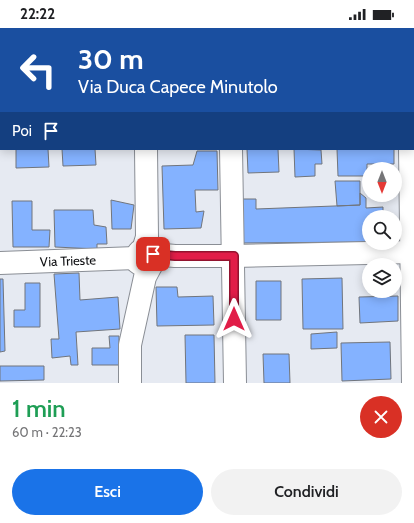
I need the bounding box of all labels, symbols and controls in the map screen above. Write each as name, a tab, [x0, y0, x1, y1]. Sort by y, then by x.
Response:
text: 22:22	[20, 5, 55, 23]
text: 30 m	[78, 42, 144, 76]
icon: left	[12, 44, 64, 96]
text: Via Duca Capece Minutolo	[78, 76, 278, 98]
icon: arrive	[40, 120, 62, 142]
text: Poi	[12, 122, 32, 140]
north arrow	[362, 162, 402, 202]
map controls	[362, 162, 402, 298]
button: search	[362, 210, 402, 250]
pin	[136, 237, 170, 271]
icon: arrive	[142, 243, 164, 265]
street label: Via Trieste	[40, 251, 97, 270]
button: layers	[362, 258, 402, 298]
position arrow	[213, 298, 255, 340]
text: 1 min	[12, 394, 66, 423]
button: close	[360, 396, 402, 438]
text: 60 m · 22:23	[12, 424, 82, 440]
button: Esci	[12, 469, 203, 515]
button: Condividi	[211, 469, 402, 515]

